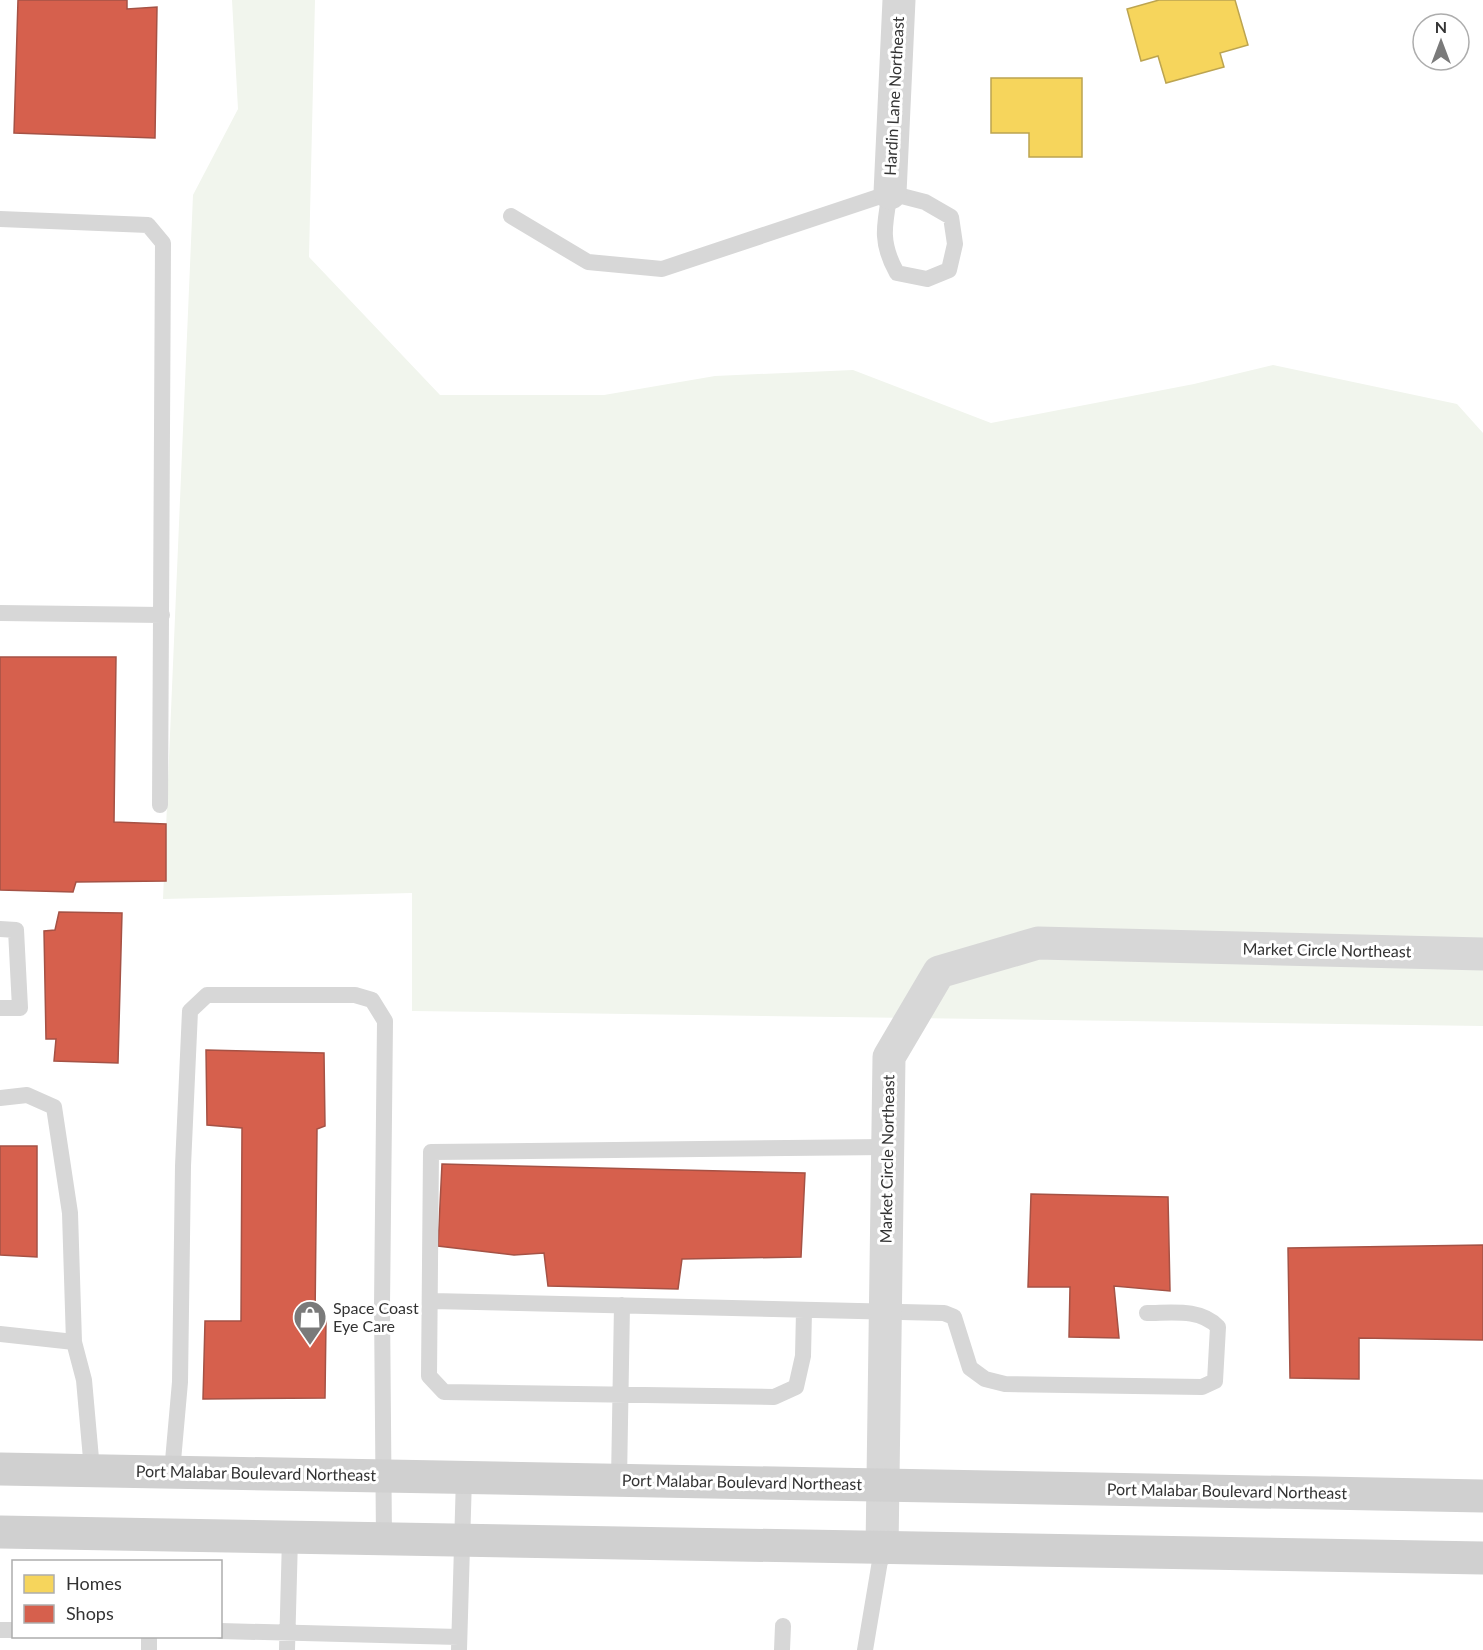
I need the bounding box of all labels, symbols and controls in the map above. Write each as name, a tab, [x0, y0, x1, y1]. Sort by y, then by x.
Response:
north arrow	[1411, 12, 1471, 72]
street label: Hardin Lane Northeast	[880, 16, 907, 176]
text: N	[1435, 17, 1447, 36]
street label: Market Circle Northeast	[1242, 939, 1412, 960]
street label: Market Circle Northeast	[876, 1074, 897, 1244]
place label: Space Coast Eye Care	[333, 1298, 419, 1335]
shop icon: Space Coast Eye Care	[292, 1299, 328, 1346]
street label: Port Malabar Boulevard Northeast	[136, 1461, 376, 1484]
street label: Port Malabar Boulevard Northeast	[622, 1470, 862, 1493]
street label: Port Malabar Boulevard Northeast	[1107, 1479, 1347, 1502]
legend	[12, 1560, 222, 1638]
text: Homes	[66, 1572, 122, 1594]
text: Shops	[66, 1602, 114, 1624]

